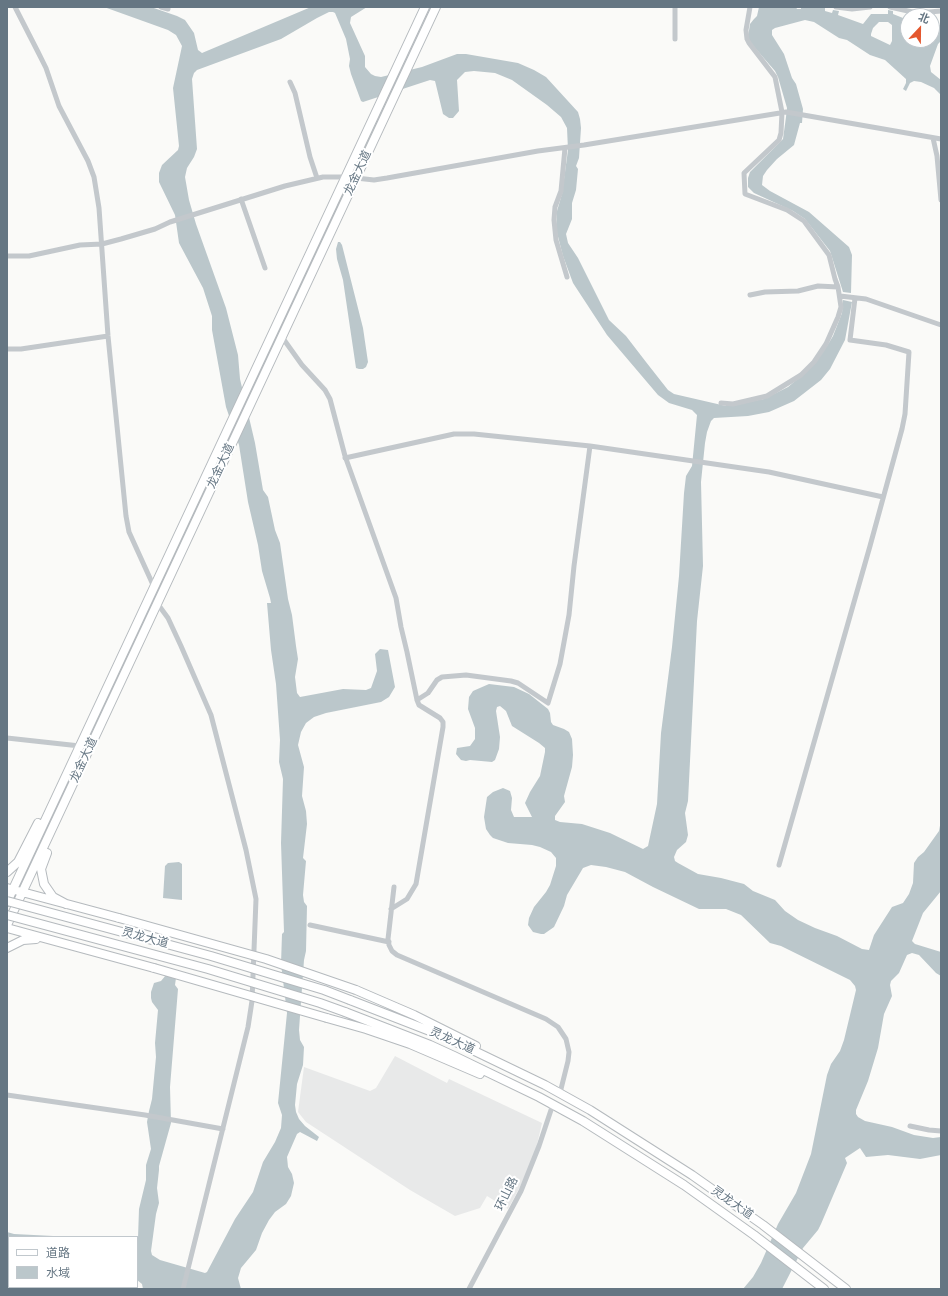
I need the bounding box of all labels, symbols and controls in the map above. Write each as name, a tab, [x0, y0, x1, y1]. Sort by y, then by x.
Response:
north arrow	[900, 8, 940, 48]
text: 北	[916, 9, 932, 26]
street label: 龙金大道	[341, 148, 375, 198]
street label: 龙金大道	[204, 441, 238, 491]
street label: 龙金大道	[67, 735, 101, 785]
street label: 灵龙大道	[120, 925, 170, 951]
street label: 灵龙大道	[427, 1025, 477, 1057]
street label: 环山路	[493, 1175, 521, 1213]
street label: 灵龙大道	[708, 1183, 756, 1223]
legend	[8, 1236, 138, 1288]
text: 道路	[46, 1245, 70, 1261]
text: 水域	[46, 1265, 70, 1281]

